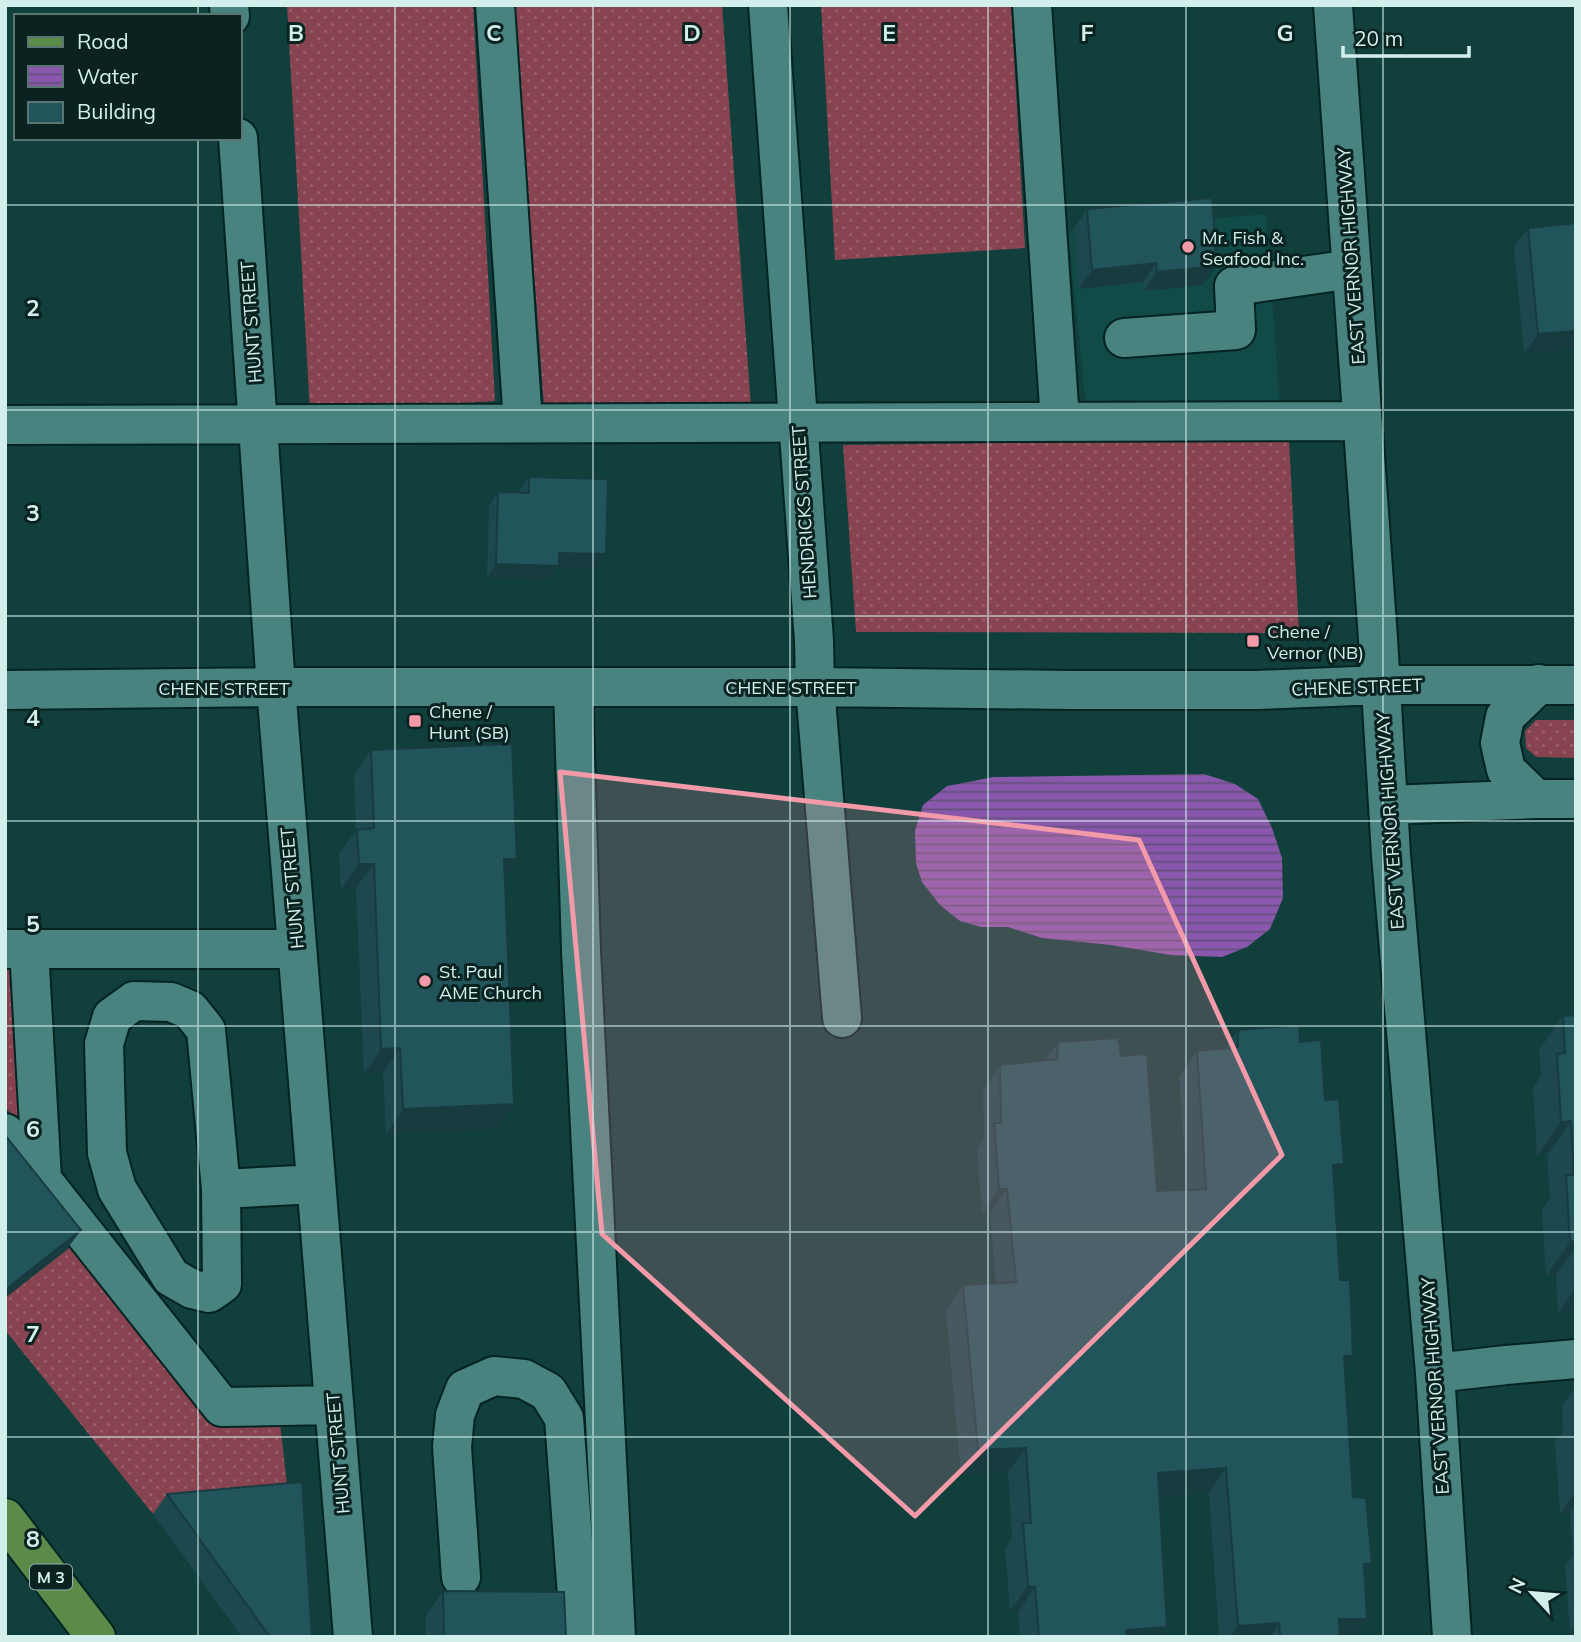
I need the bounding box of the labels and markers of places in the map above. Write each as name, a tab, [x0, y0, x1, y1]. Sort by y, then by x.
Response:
place label: Mr. Fish & Seafood Inc.	[1202, 226, 1304, 270]
marker: Mr. Fish & Seafood Inc.	[1180, 239, 1196, 255]
place label: Chene / Vernor (NB)	[1267, 620, 1364, 664]
marker: Chene / Vernor (NB)	[1245, 633, 1261, 649]
place label: Chene / Hunt (SB)	[429, 700, 510, 744]
marker: Chene / Hunt (SB)	[407, 713, 423, 729]
place label: St. Paul AME Church	[439, 960, 542, 1004]
marker: St. Paul AME Church	[417, 973, 433, 989]

